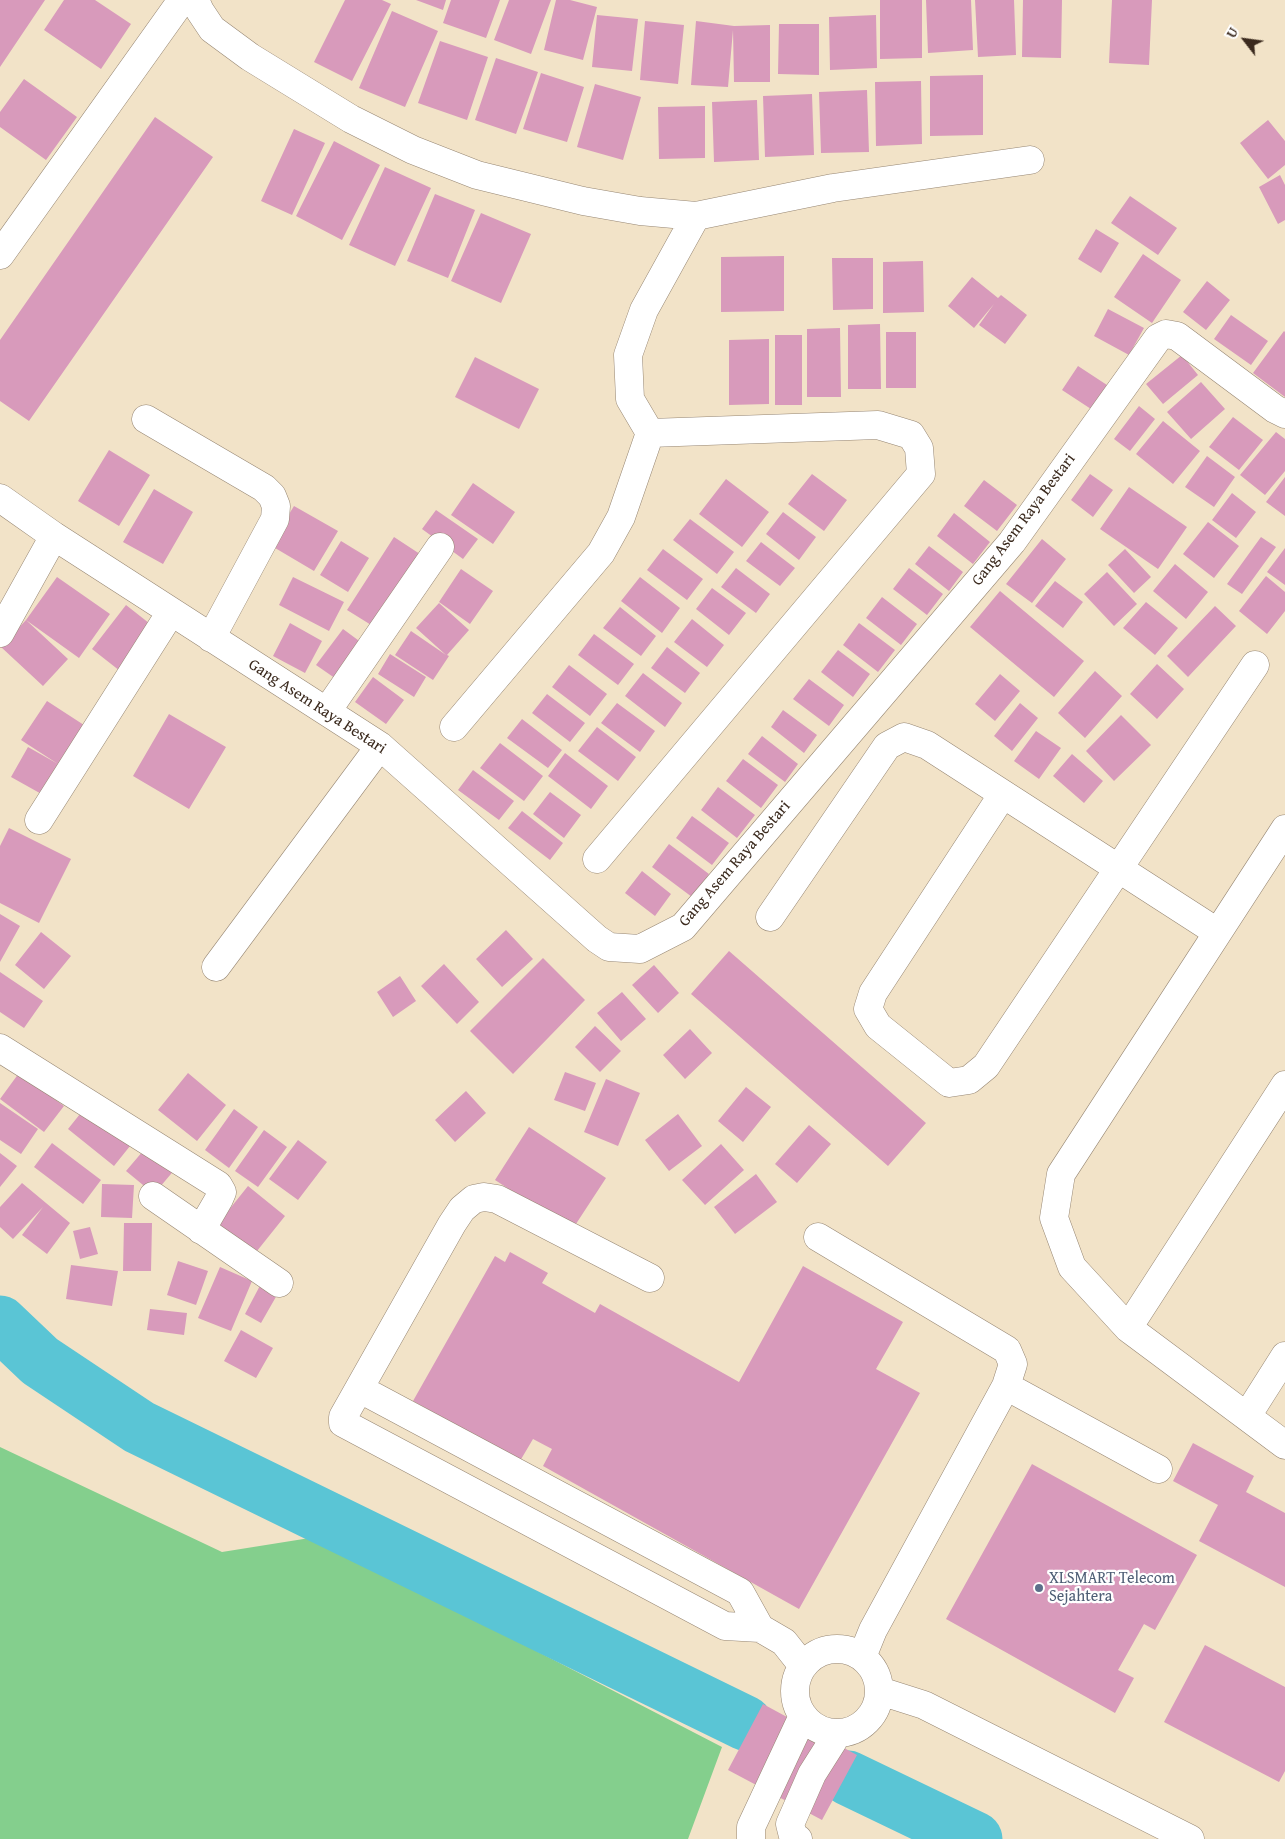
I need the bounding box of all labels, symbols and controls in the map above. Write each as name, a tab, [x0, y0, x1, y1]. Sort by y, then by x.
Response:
north arrow	[1220, 15, 1270, 65]
text: U	[1221, 23, 1243, 42]
street label: Gang Asem Raya Bestari	[968, 450, 1080, 590]
street label: Gang Asem Raya Bestari	[244, 655, 390, 759]
street label: Gang Asem Raya Bestari	[675, 797, 795, 931]
place label: XLSMART Telecom Sejahtera	[1049, 1569, 1175, 1607]
marker: XLSMART Telecom Sejahtera	[1033, 1582, 1045, 1594]

